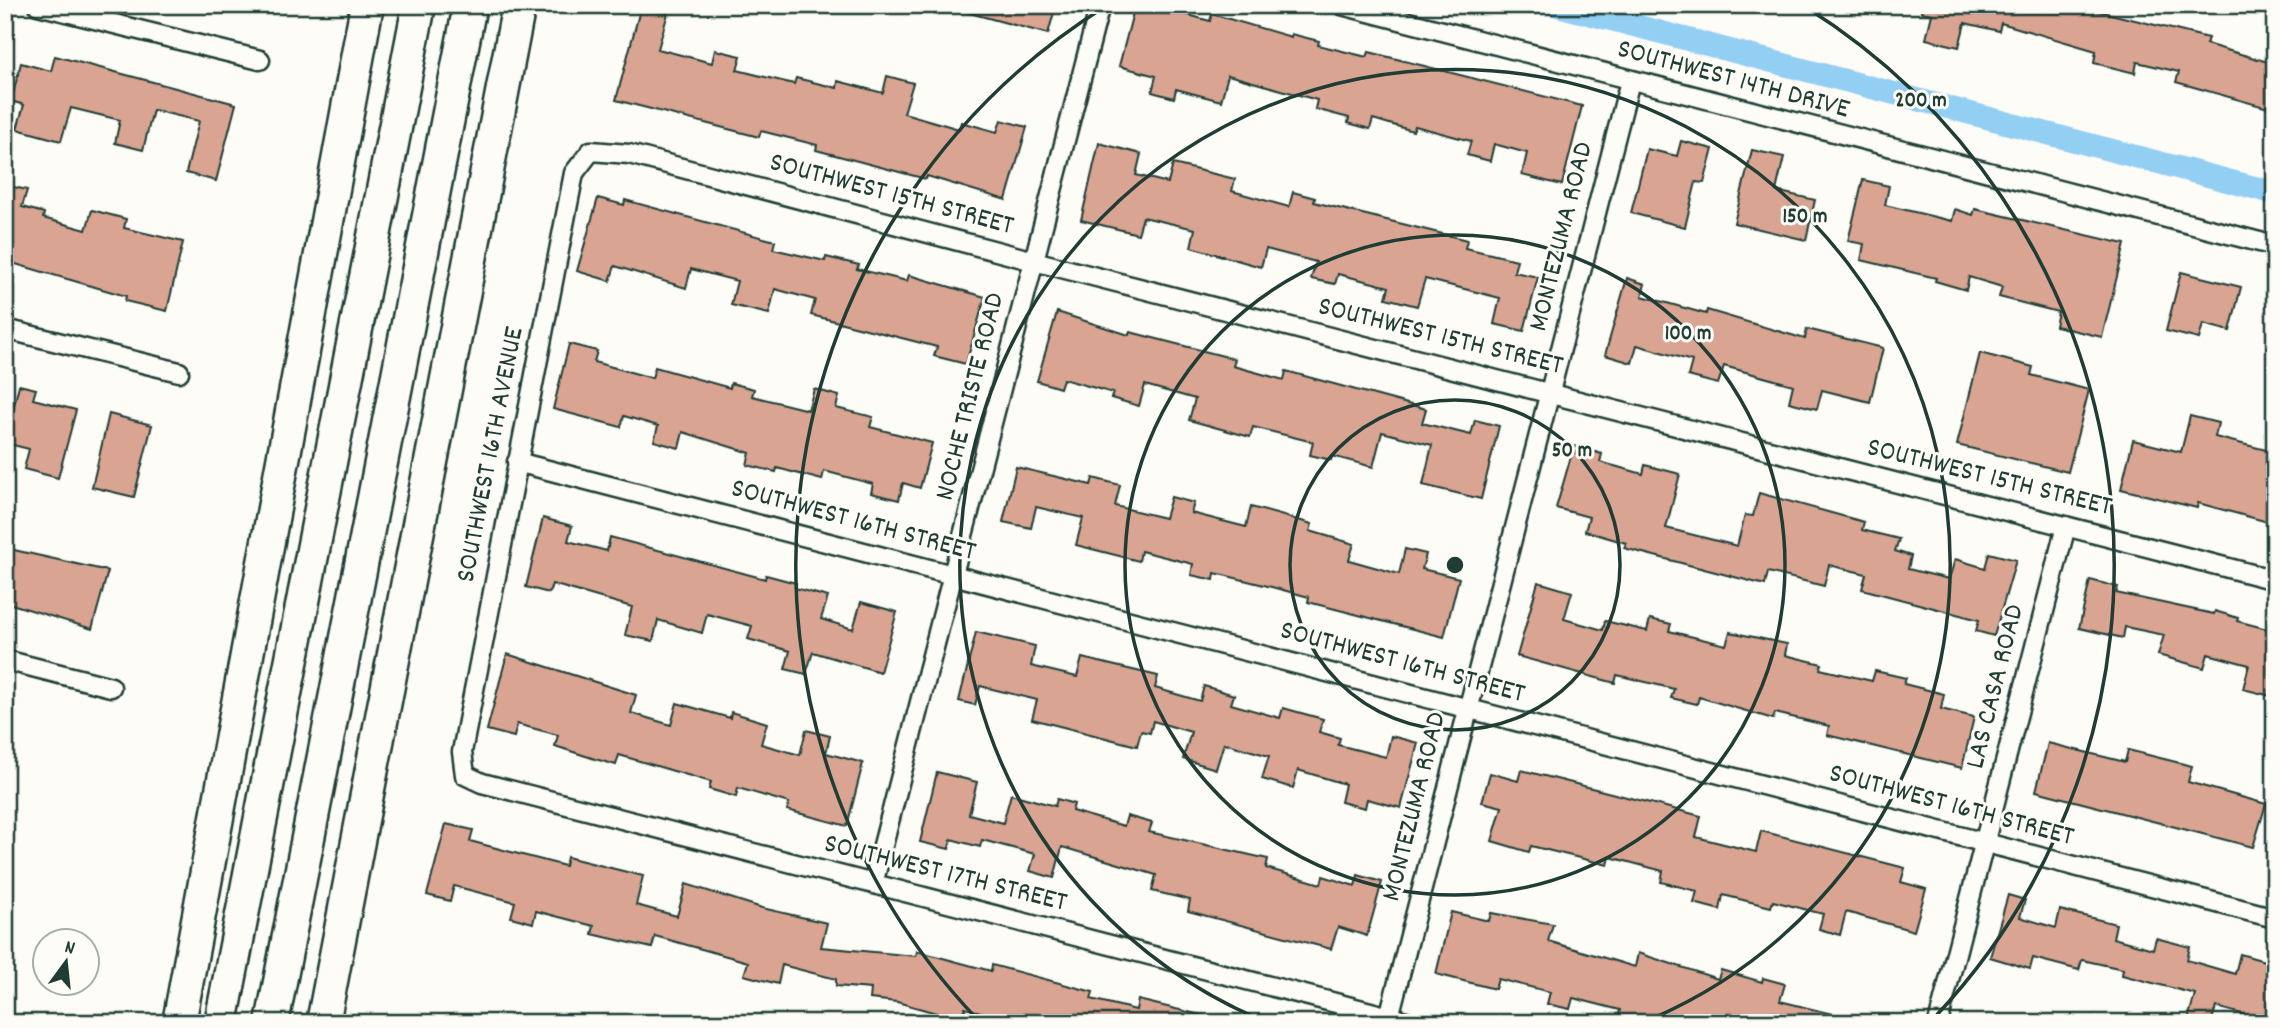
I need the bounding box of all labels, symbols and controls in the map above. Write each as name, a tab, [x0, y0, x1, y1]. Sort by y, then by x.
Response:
street label: SOUTHWEST 14TH DRIVE	[1612, 31, 1854, 131]
text: 200 m	[1895, 87, 1947, 117]
street label: MONTEZUMA ROAD	[1520, 138, 1606, 336]
street label: SOUTHWEST 15TH STREET	[765, 144, 1017, 248]
text: 150 m	[1782, 203, 1828, 233]
street label: SOUTHWEST 15TH STREET	[1313, 288, 1567, 388]
street label: NOCHE TRISTE ROAD	[927, 289, 1017, 505]
text: 100 m	[1665, 320, 1711, 350]
street label: SOUTHWEST 16TH AVENUE	[448, 324, 536, 586]
street label: SOUTHWEST 15TH STREET	[1862, 429, 2116, 529]
text: 50 m	[1552, 437, 1592, 467]
street label: SOUTHWEST 16TH STREET	[726, 470, 980, 574]
centre of rings	[1443, 553, 1467, 577]
street label: LAS CASA ROAD	[1957, 601, 2037, 773]
street label: SOUTHWEST 16TH STREET	[1275, 612, 1529, 716]
street label: MONTEZUMA ROAD	[1373, 708, 1459, 906]
street label: SOUTHWEST 16TH STREET	[1824, 755, 2078, 859]
street label: SOUTHWEST 17TH STREET	[819, 825, 1071, 925]
north arrow	[32, 926, 102, 996]
text: N	[61, 935, 78, 963]

